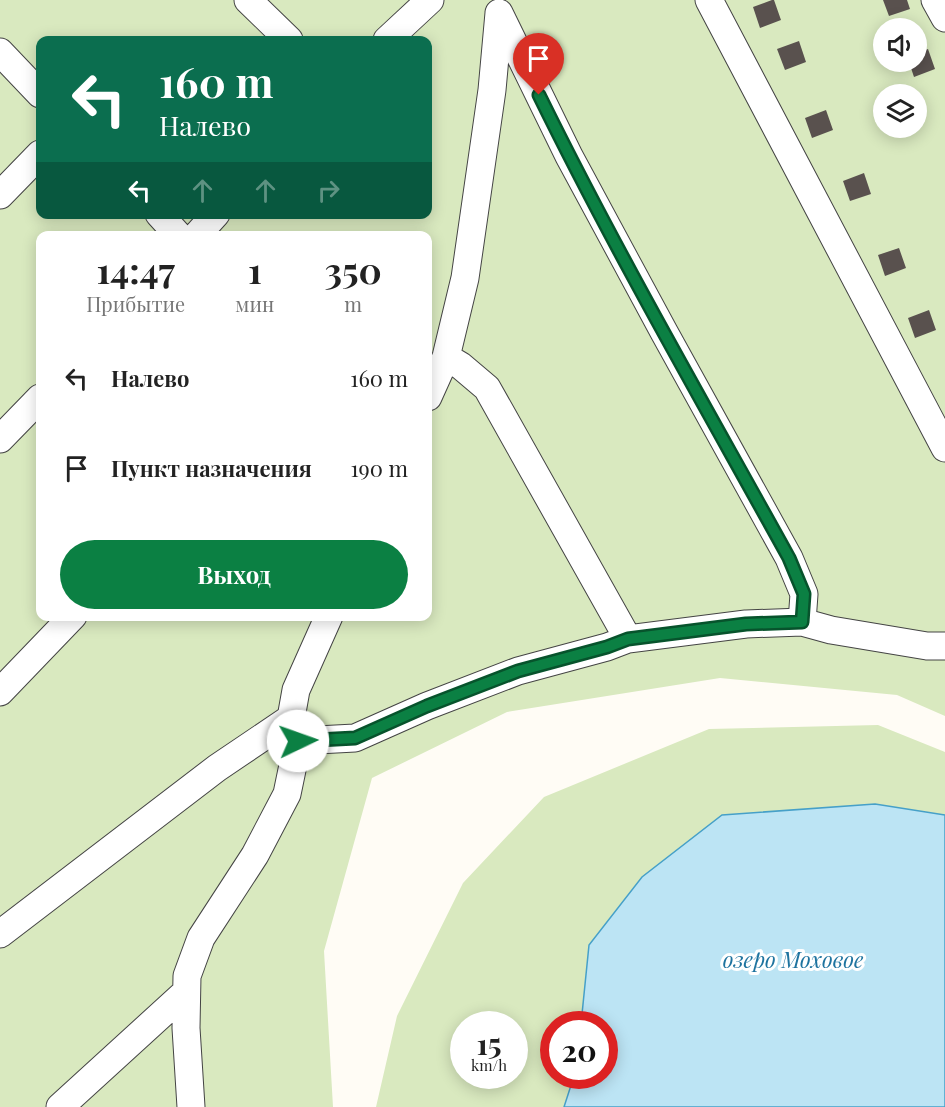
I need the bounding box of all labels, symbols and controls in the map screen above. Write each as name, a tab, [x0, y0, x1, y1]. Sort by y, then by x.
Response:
map controls	[873, 18, 927, 138]
button: sound	[873, 18, 927, 72]
pin	[513, 33, 564, 95]
icon: arrive	[522, 42, 555, 75]
text: 160 m	[159, 53, 274, 109]
icon: left	[60, 60, 138, 138]
button: layers	[873, 84, 927, 138]
text: Налево	[159, 107, 251, 143]
icon: left	[123, 174, 156, 207]
icon: ahead	[186, 174, 219, 207]
icon: ahead	[249, 174, 282, 207]
icon: right	[312, 174, 345, 207]
text: 14:47	[97, 245, 175, 293]
text: 1	[248, 245, 262, 293]
text: 350	[324, 245, 382, 293]
text: Прибытие	[86, 290, 185, 317]
text: мин	[235, 290, 274, 317]
text: m	[344, 290, 362, 317]
icon: left	[60, 362, 93, 395]
text: Налево	[111, 363, 189, 393]
text: 160 m	[350, 363, 408, 393]
icon: arrive	[60, 452, 93, 485]
text: Пункт назначения	[111, 453, 312, 483]
text: 190 m	[350, 453, 408, 483]
button: Выход	[60, 540, 408, 609]
position arrow	[266, 709, 330, 773]
water label: озеро Моховое	[723, 944, 864, 974]
speed limit sign: 20	[540, 1011, 618, 1089]
text: 15	[477, 1023, 501, 1063]
text: km/h	[471, 1055, 507, 1075]

